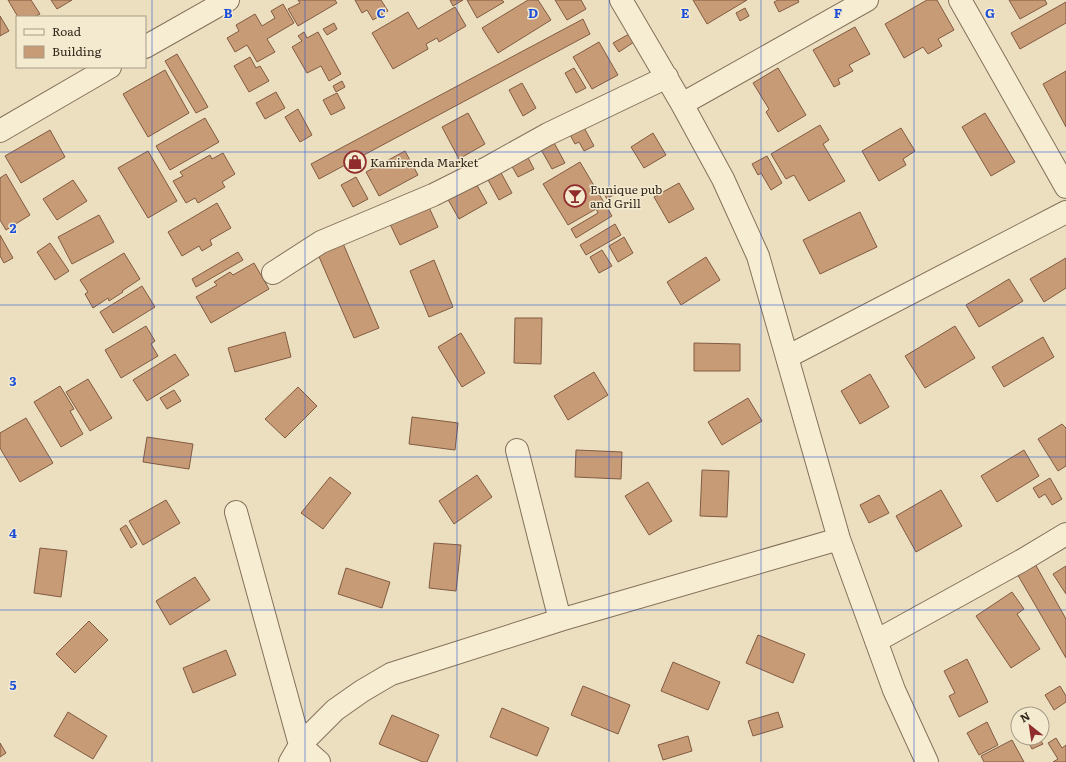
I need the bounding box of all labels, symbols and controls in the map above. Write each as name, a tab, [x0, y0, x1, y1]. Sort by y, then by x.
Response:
text: B	[224, 3, 233, 22]
text: C	[376, 3, 386, 22]
text: D	[528, 3, 538, 22]
text: E	[681, 3, 690, 22]
text: F	[834, 3, 842, 22]
text: G	[985, 3, 995, 22]
legend	[16, 16, 146, 68]
text: Road	[52, 22, 82, 40]
text: Building	[52, 42, 102, 60]
shop icon: Kamirenda Market	[342, 149, 368, 175]
place label: Kamirenda Market	[370, 153, 478, 171]
place label: Eunique pub and Grill	[590, 180, 662, 212]
bar icon: Eunique pub and Grill	[562, 183, 588, 209]
text: 2	[10, 218, 17, 237]
text: 3	[9, 371, 17, 390]
text: 4	[9, 523, 17, 542]
text: 5	[9, 675, 17, 694]
north arrow	[1010, 706, 1050, 746]
text: N	[1017, 707, 1032, 726]

